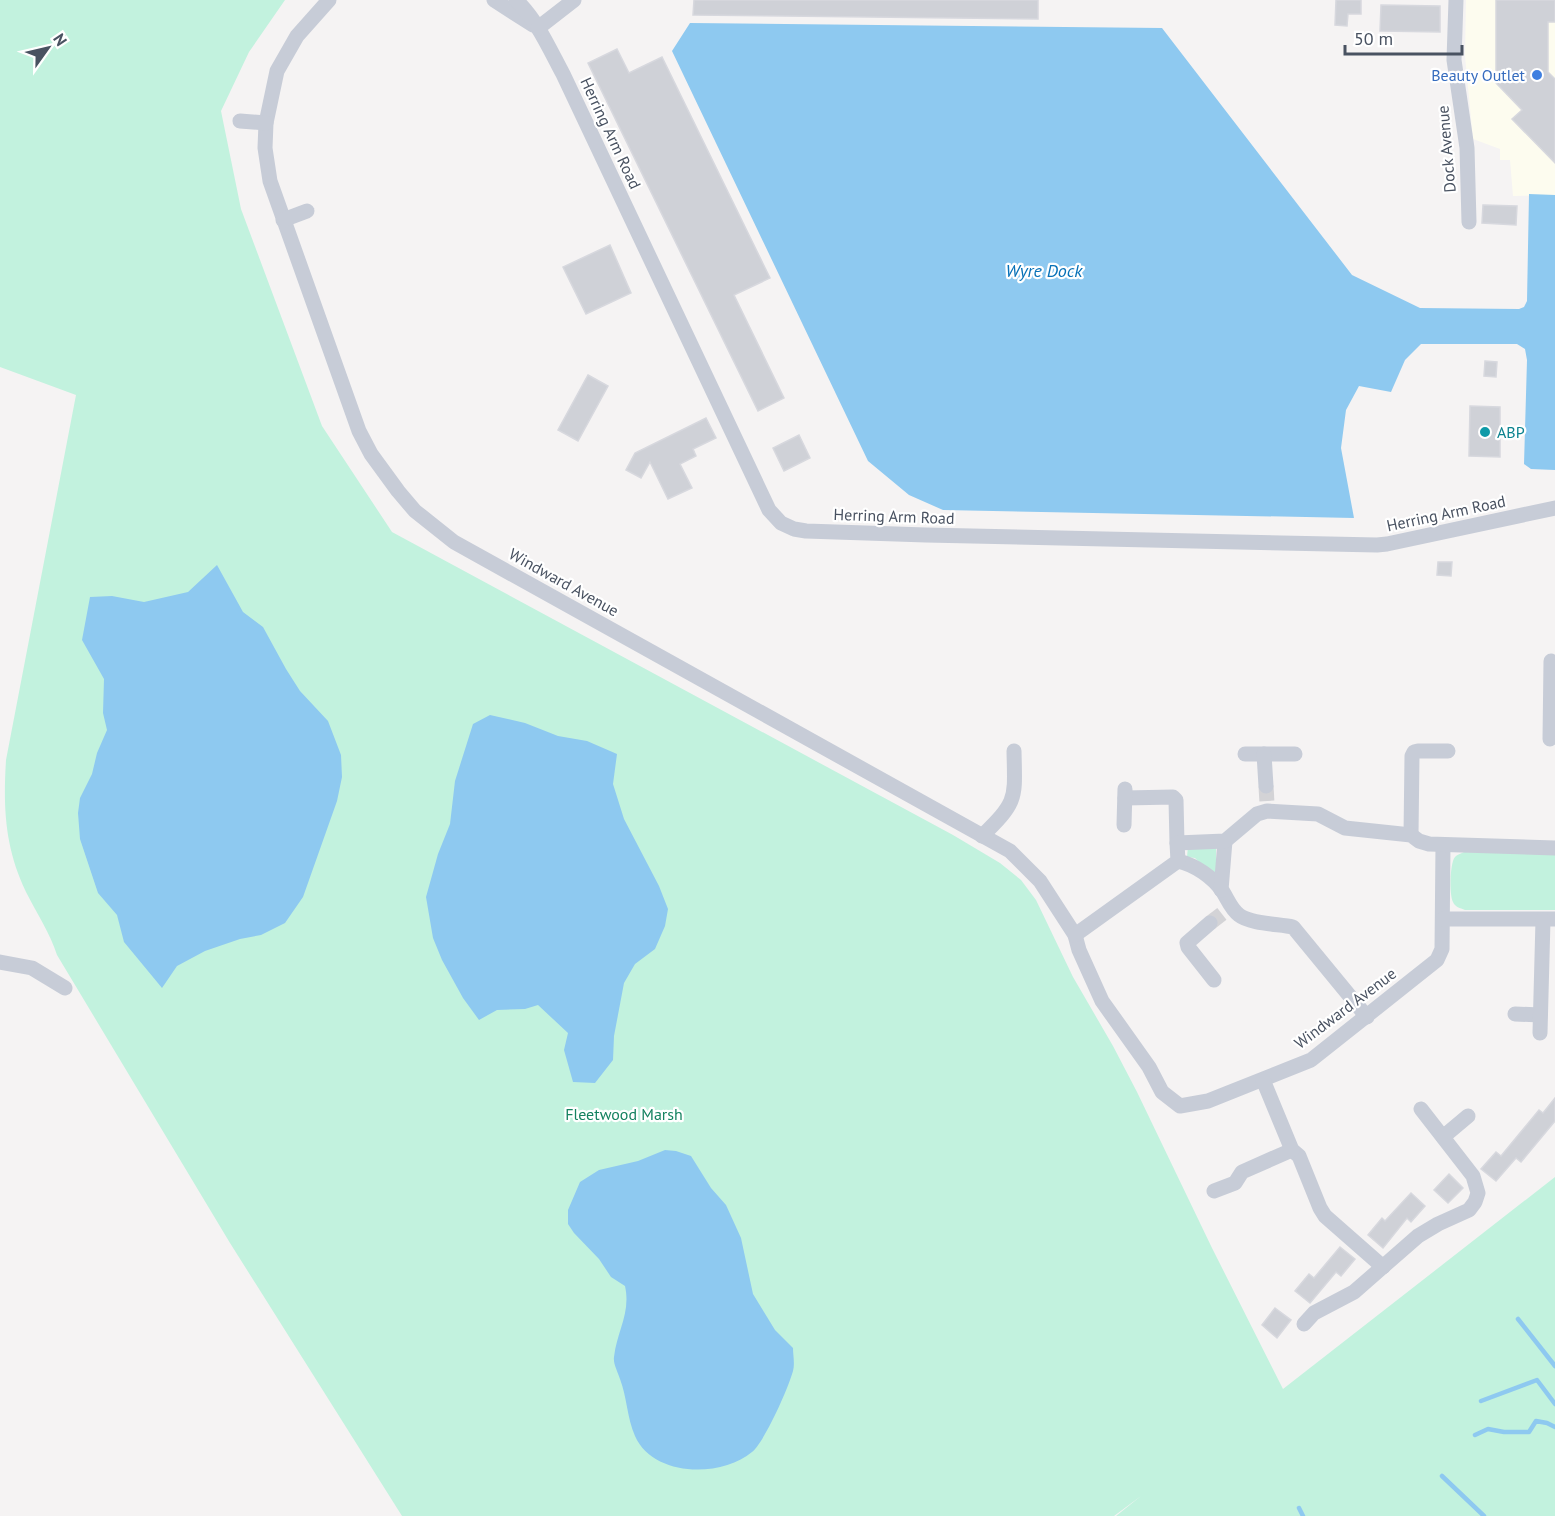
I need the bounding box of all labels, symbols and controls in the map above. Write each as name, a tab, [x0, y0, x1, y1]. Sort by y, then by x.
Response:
north arrow	[18, 18, 78, 78]
scale bar	[1345, 18, 1462, 56]
text: 50 m	[1354, 27, 1393, 50]
text: N	[49, 30, 72, 50]
place label: Beauty Outlet	[1431, 65, 1526, 85]
marker: Beauty Outlet	[1530, 68, 1544, 82]
street label: Herring Arm Road	[576, 74, 646, 192]
street label: Dock Avenue	[1432, 105, 1460, 193]
water label: Wyre Dock	[1006, 259, 1083, 282]
place label: ABP	[1497, 422, 1525, 442]
marker: ABP	[1478, 425, 1492, 439]
street label: Herring Arm Road	[1385, 491, 1507, 535]
street label: Herring Arm Road	[833, 504, 955, 528]
street label: Windward Avenue	[506, 544, 622, 620]
street label: Windward Avenue	[1290, 963, 1400, 1053]
park label: Fleetwood Marsh	[565, 1104, 683, 1124]

